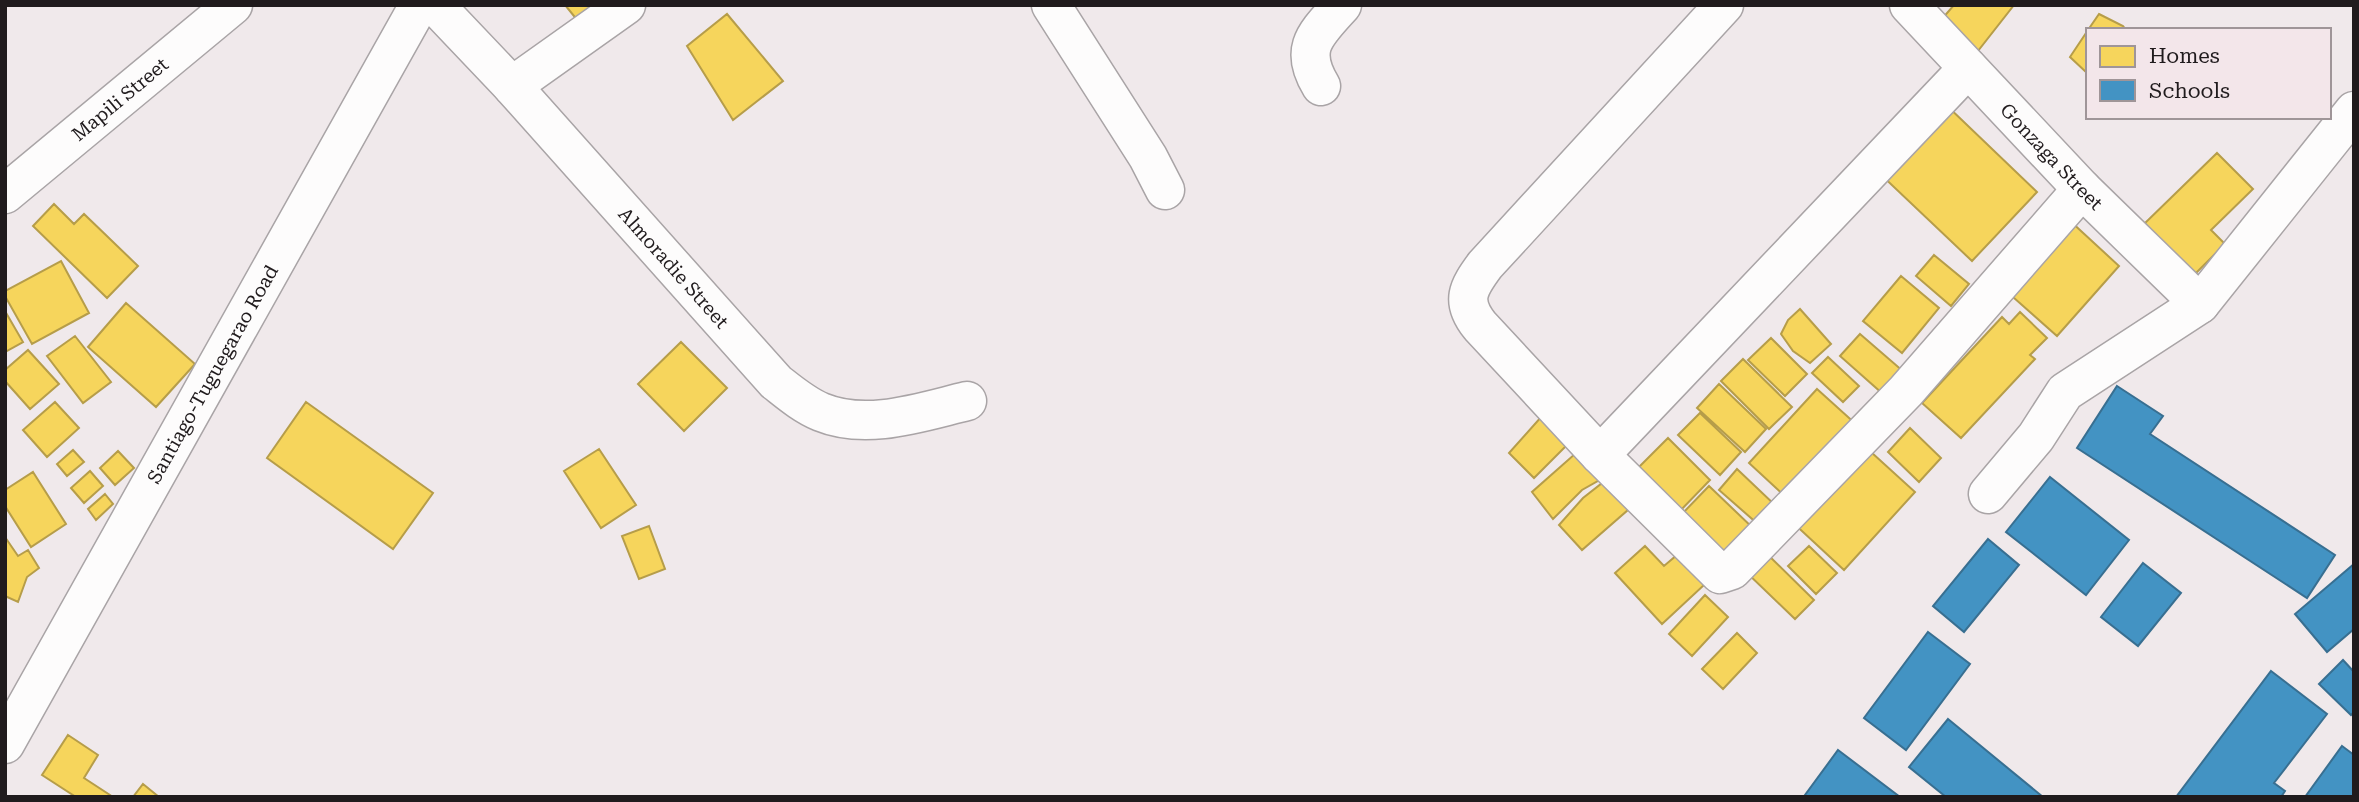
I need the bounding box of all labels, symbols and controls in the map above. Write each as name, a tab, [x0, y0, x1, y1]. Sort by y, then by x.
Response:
legend	[2086, 28, 2331, 119]
text: Homes	[2149, 44, 2220, 68]
street label: Mapili Street	[67, 53, 173, 146]
text: Schools	[2149, 79, 2230, 103]
street label: Gonzaga Street	[1995, 99, 2107, 215]
street label: Almoradie Street	[614, 203, 733, 333]
street label: Santiago-Tuguegarao Road	[142, 261, 283, 488]

